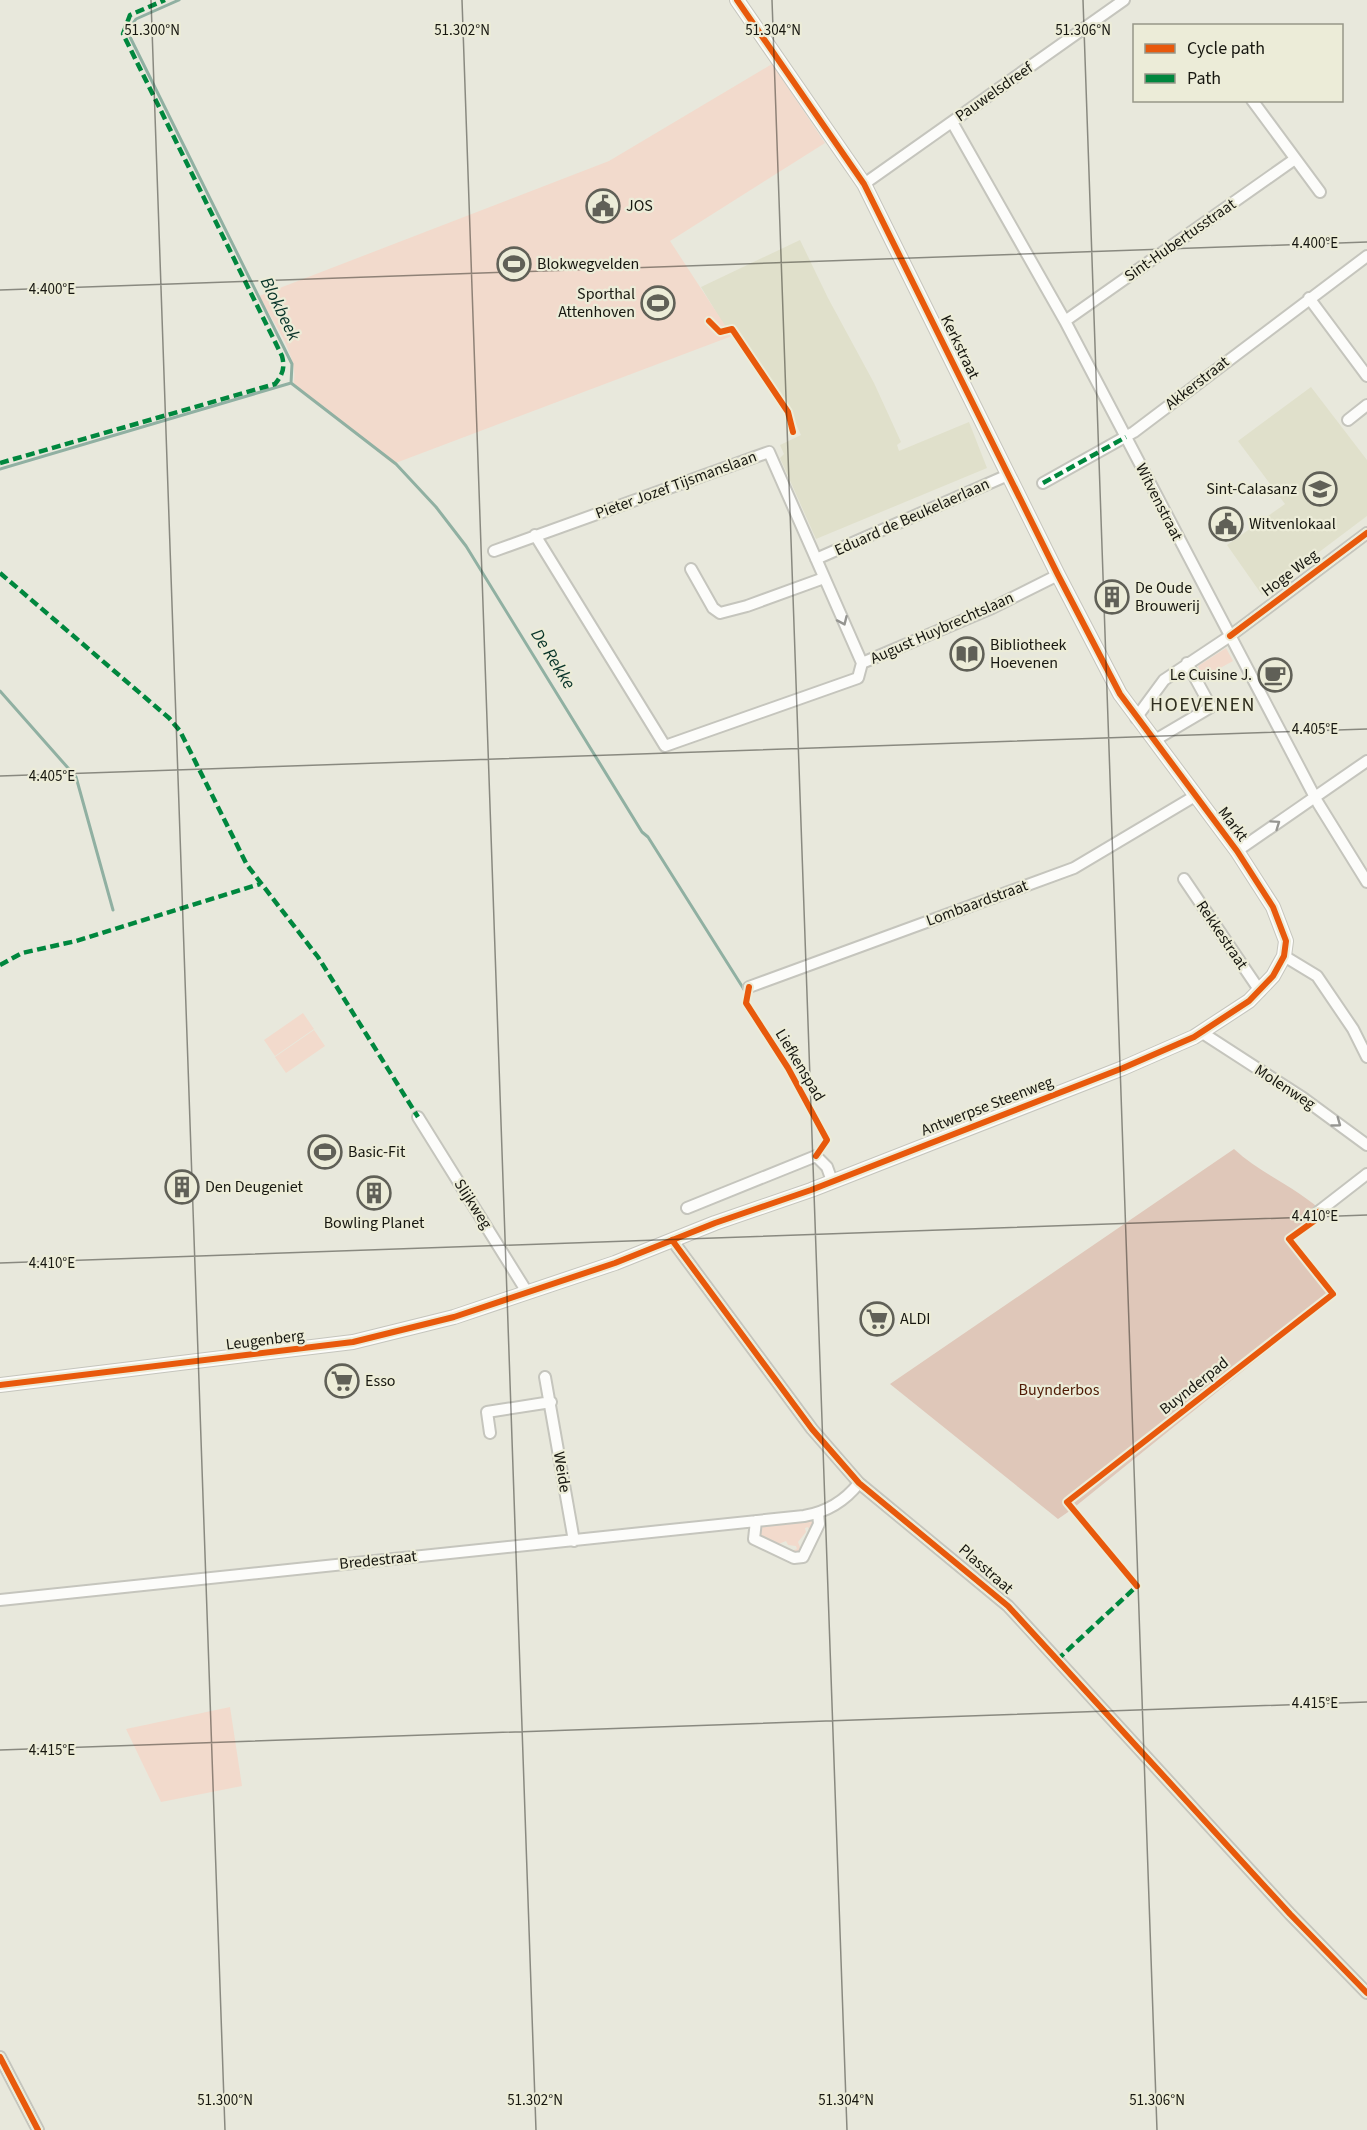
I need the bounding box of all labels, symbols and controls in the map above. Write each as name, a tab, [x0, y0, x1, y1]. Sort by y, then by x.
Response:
text: 51.300°N	[124, 20, 180, 41]
text: 51.302°N	[434, 20, 490, 41]
text: 51.304°N	[745, 20, 801, 41]
text: 51.306°N	[1055, 20, 1111, 41]
legend	[1133, 24, 1343, 102]
text: Cycle path	[1187, 36, 1265, 61]
street label: Pauwelsdreef	[951, 56, 1038, 127]
text: Path	[1187, 66, 1221, 91]
public building icon: JOS	[585, 188, 621, 224]
street label: Sint-Hubertusstraat	[1120, 193, 1241, 287]
place label: JOS	[626, 195, 653, 217]
text: 4.400°E	[1292, 233, 1338, 254]
sports icon: Blokwegvelden	[496, 246, 532, 282]
place label: Blokwegvelden	[537, 253, 639, 275]
water label: Blokbeek	[254, 273, 306, 345]
text: 4.400°E	[29, 279, 75, 300]
place label: Sporthal Attenhoven	[558, 283, 635, 323]
sports icon: Sporthal Attenhoven	[640, 285, 676, 321]
street label: Kerkstraat	[935, 311, 985, 383]
street label: Akkerstraat	[1160, 351, 1234, 415]
street label: Pieter Jozef Tijsmanslaan	[592, 446, 760, 524]
street label: Witvenstraat	[1130, 459, 1188, 545]
school or university icon: Sint-Calasanz	[1302, 471, 1338, 507]
street label: Eduard de Beukelaerlaan	[831, 473, 993, 561]
place label: Sint-Calasanz	[1206, 478, 1297, 500]
public building icon: Witvenlokaal	[1208, 506, 1244, 542]
place label: Witvenlokaal	[1249, 513, 1336, 535]
street label: Hoge Weg	[1257, 544, 1323, 602]
place label: De Oude Brouwerij	[1135, 577, 1200, 617]
building icon: De Oude Brouwerij	[1094, 579, 1130, 615]
street label: August Huybrechtslaan	[867, 586, 1017, 670]
one-way arrow	[836, 614, 848, 625]
water label: De Rekke	[525, 624, 581, 694]
place label: Bibliotheek Hoevenen	[990, 634, 1067, 674]
library icon: Bibliotheek Hoevenen	[949, 636, 985, 672]
cafe icon: Le Cuisine J.	[1257, 657, 1293, 693]
place label: Le Cuisine J.	[1170, 664, 1252, 686]
district label: HOEVENEN	[1150, 691, 1256, 719]
text: 4.405°E	[1292, 719, 1338, 740]
text: 4.405°E	[29, 766, 75, 787]
street label: Markt	[1213, 802, 1254, 846]
one-way arrow	[1269, 820, 1280, 831]
street label: Lombaardstraat	[923, 874, 1032, 932]
street label: Rekkestraat	[1191, 896, 1253, 974]
street label: Liefkenspad	[770, 1025, 830, 1105]
street label: Molenweg	[1250, 1059, 1320, 1115]
street label: Antwerpse Steenweg	[918, 1071, 1056, 1141]
one-way arrow	[1331, 1115, 1342, 1126]
sports icon: Basic-Fit	[307, 1134, 343, 1170]
place label: Basic-Fit	[348, 1141, 406, 1163]
building icon: Den Deugeniet	[164, 1169, 200, 1205]
building icon: Bowling Planet	[356, 1175, 392, 1211]
street label: Slijkweg	[449, 1175, 497, 1233]
place label: Den Deugeniet	[205, 1176, 303, 1198]
text: 4.410°E	[1292, 1206, 1338, 1227]
place label: Bowling Planet	[324, 1212, 425, 1234]
text: 4.410°E	[29, 1253, 75, 1274]
supermarket icon: ALDI	[859, 1301, 895, 1337]
place label: ALDI	[900, 1308, 931, 1330]
street label: Leugenberg	[224, 1324, 306, 1356]
street label: Buynderpad	[1155, 1352, 1233, 1420]
supermarket icon: Esso	[324, 1363, 360, 1399]
place label: Esso	[365, 1370, 396, 1392]
park label: Buynderbos	[1019, 1379, 1100, 1401]
street label: Weide	[548, 1450, 576, 1494]
street label: Plasstraat	[954, 1539, 1019, 1599]
street label: Bredestraat	[338, 1545, 418, 1575]
text: 4.415°E	[1292, 1693, 1338, 1714]
text: 4.415°E	[29, 1740, 75, 1761]
text: 51.300°N	[197, 2090, 253, 2111]
text: 51.302°N	[507, 2090, 563, 2111]
text: 51.304°N	[818, 2090, 874, 2111]
text: 51.306°N	[1129, 2090, 1185, 2111]

